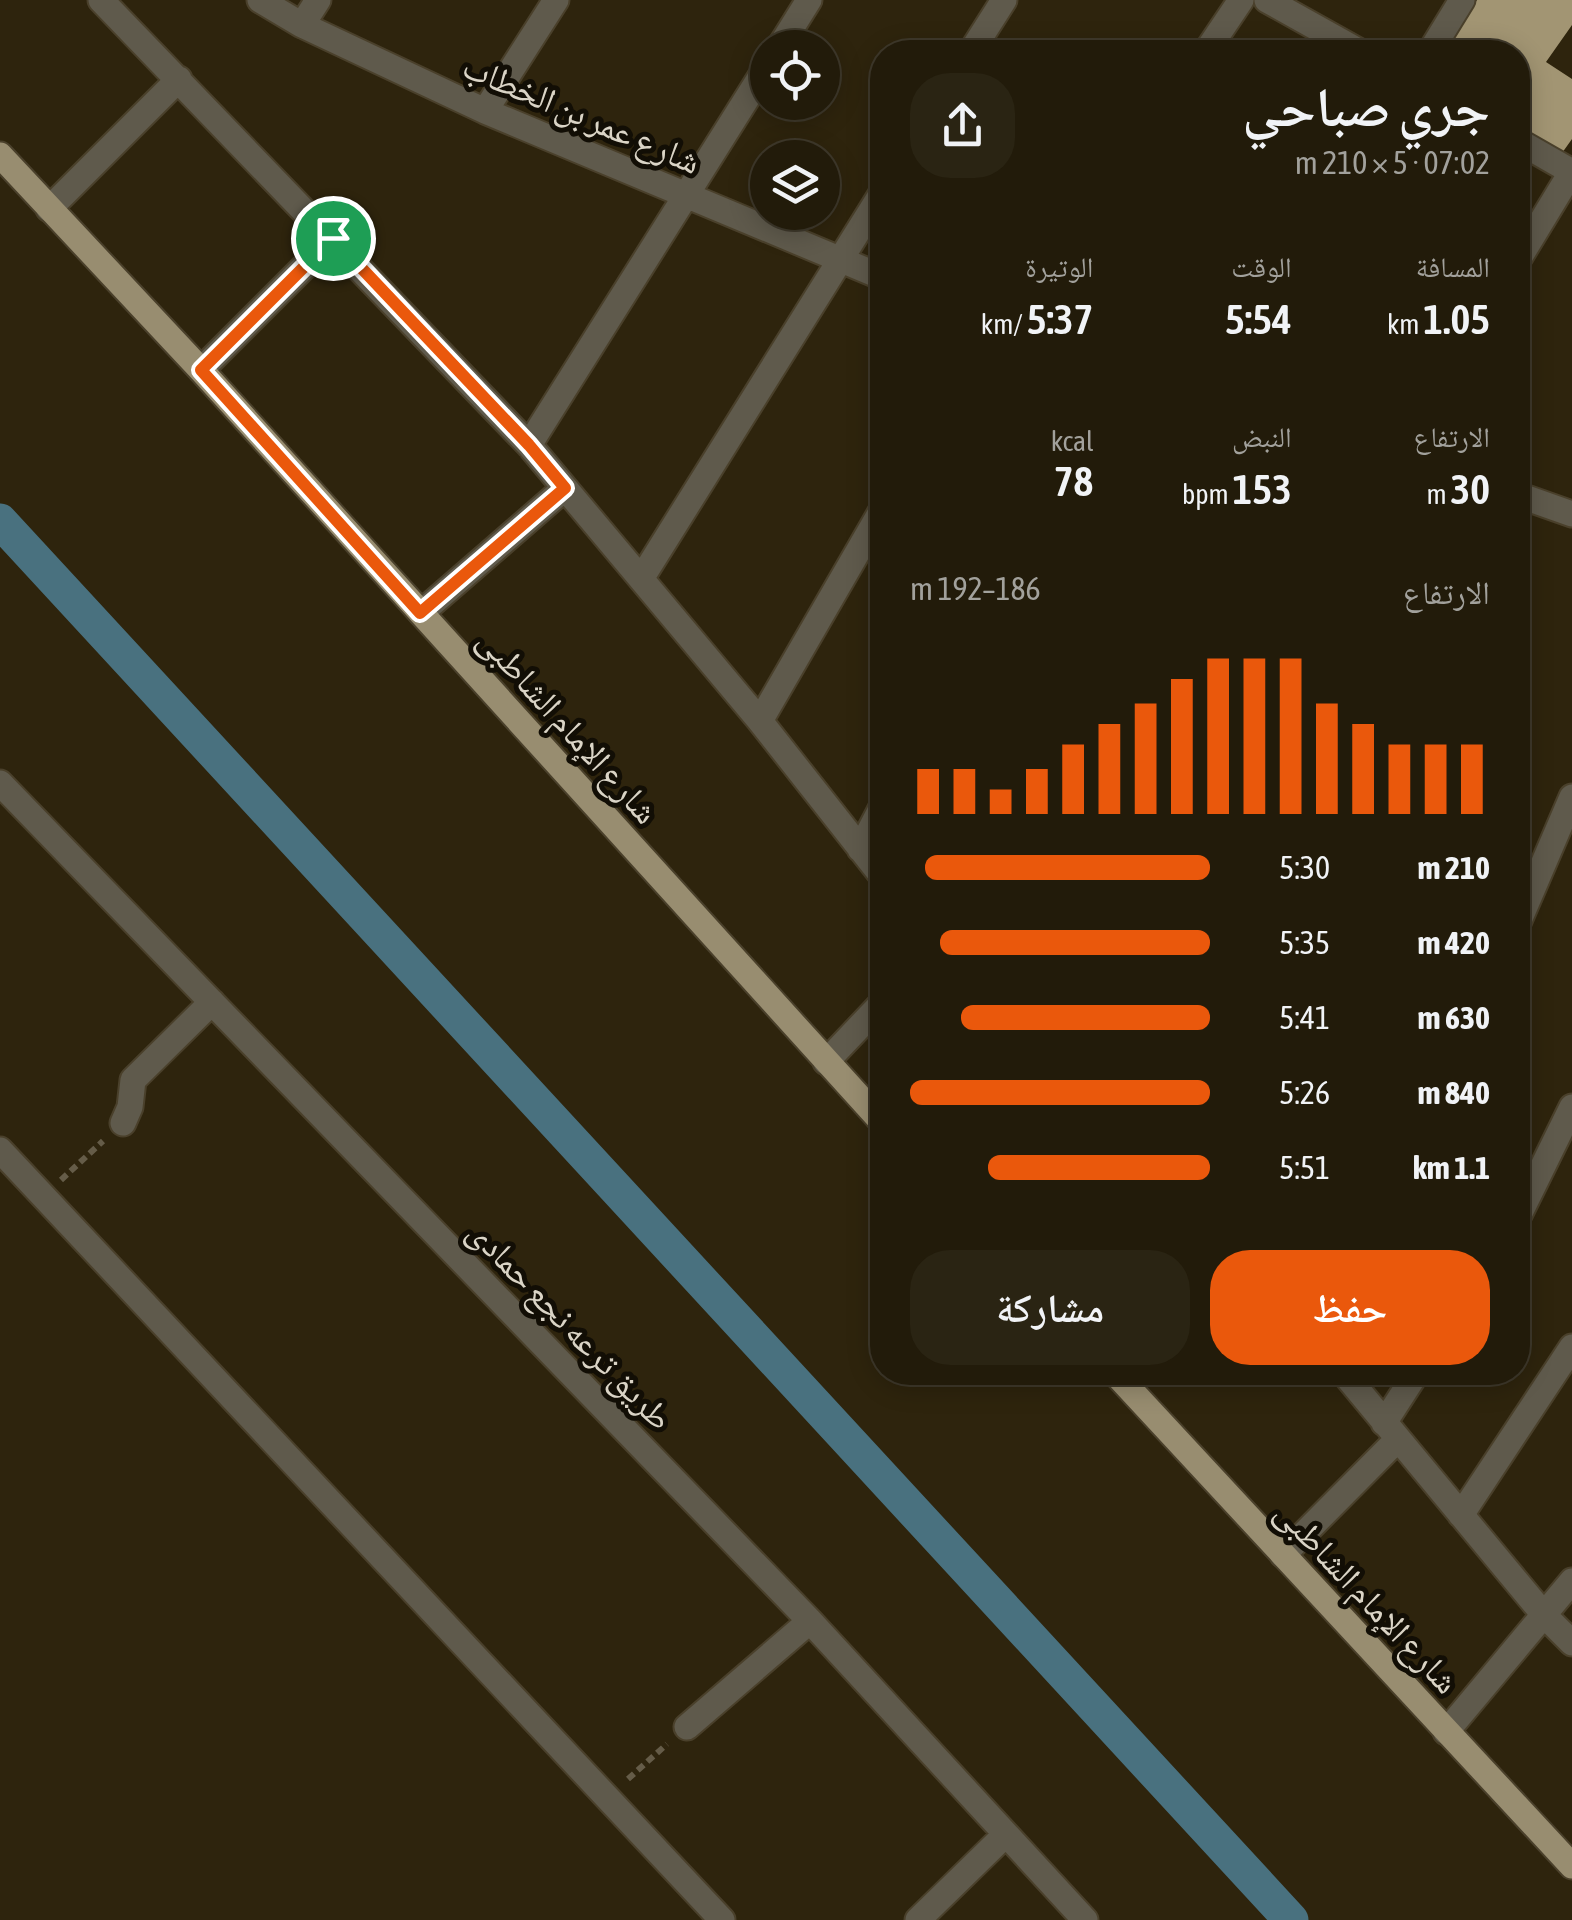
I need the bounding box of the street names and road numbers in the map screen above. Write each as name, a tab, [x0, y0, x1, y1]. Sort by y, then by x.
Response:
street label: شارع عمر بن الخطاب	[456, 45, 707, 184]
street label: شارع الإمام الشاطبى	[468, 619, 667, 834]
street label: طريق ترعه نجع حمادى	[458, 1210, 682, 1440]
street label: شارع الإمام الشاطبى	[1265, 1491, 1468, 1704]

